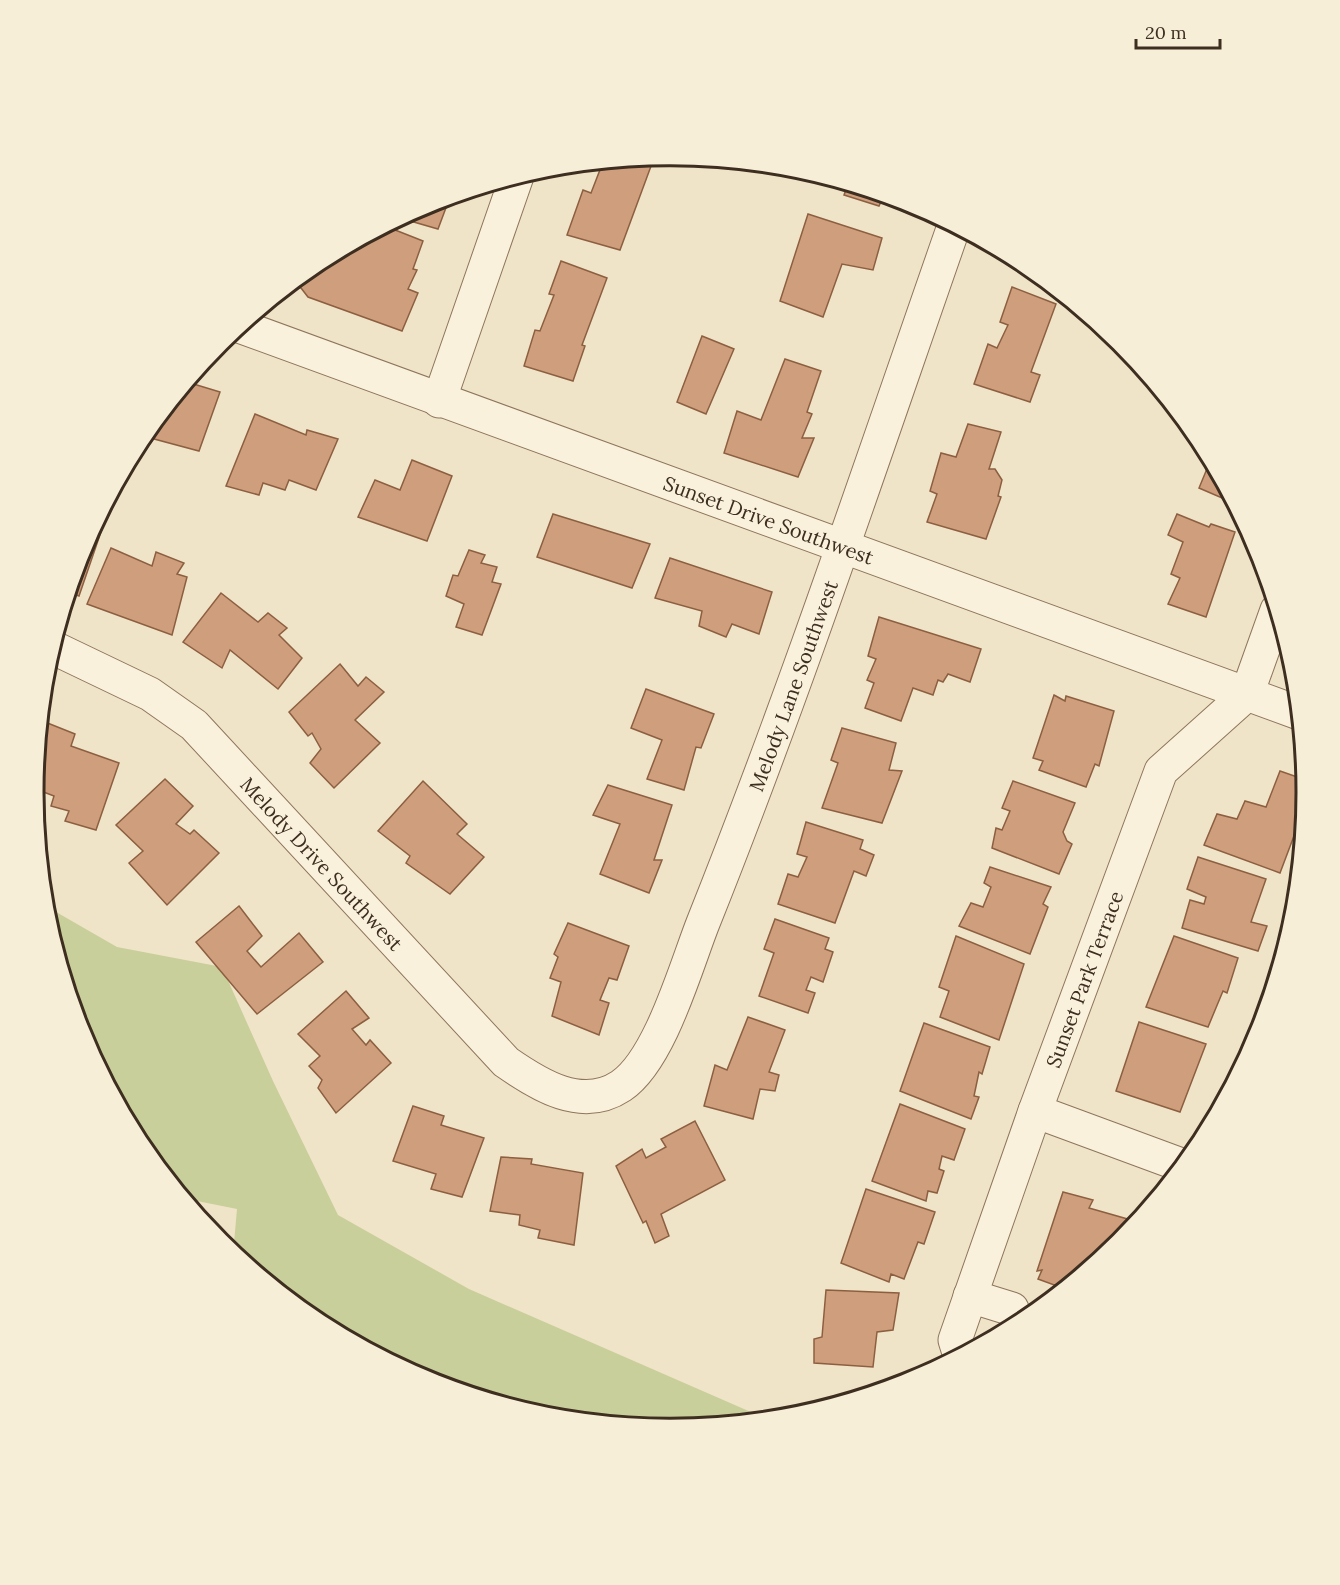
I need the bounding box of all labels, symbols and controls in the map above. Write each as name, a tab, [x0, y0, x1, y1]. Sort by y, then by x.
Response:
scale bar	[1136, 12, 1220, 50]
text: 20 m	[1145, 21, 1187, 44]
street label: Sunset Drive Southwest	[660, 470, 878, 569]
street label: Melody Lane Southwest	[743, 576, 843, 794]
street label: Melody Drive Southwest	[236, 771, 409, 955]
street label: Sunset Park Terrace	[1040, 887, 1128, 1071]

